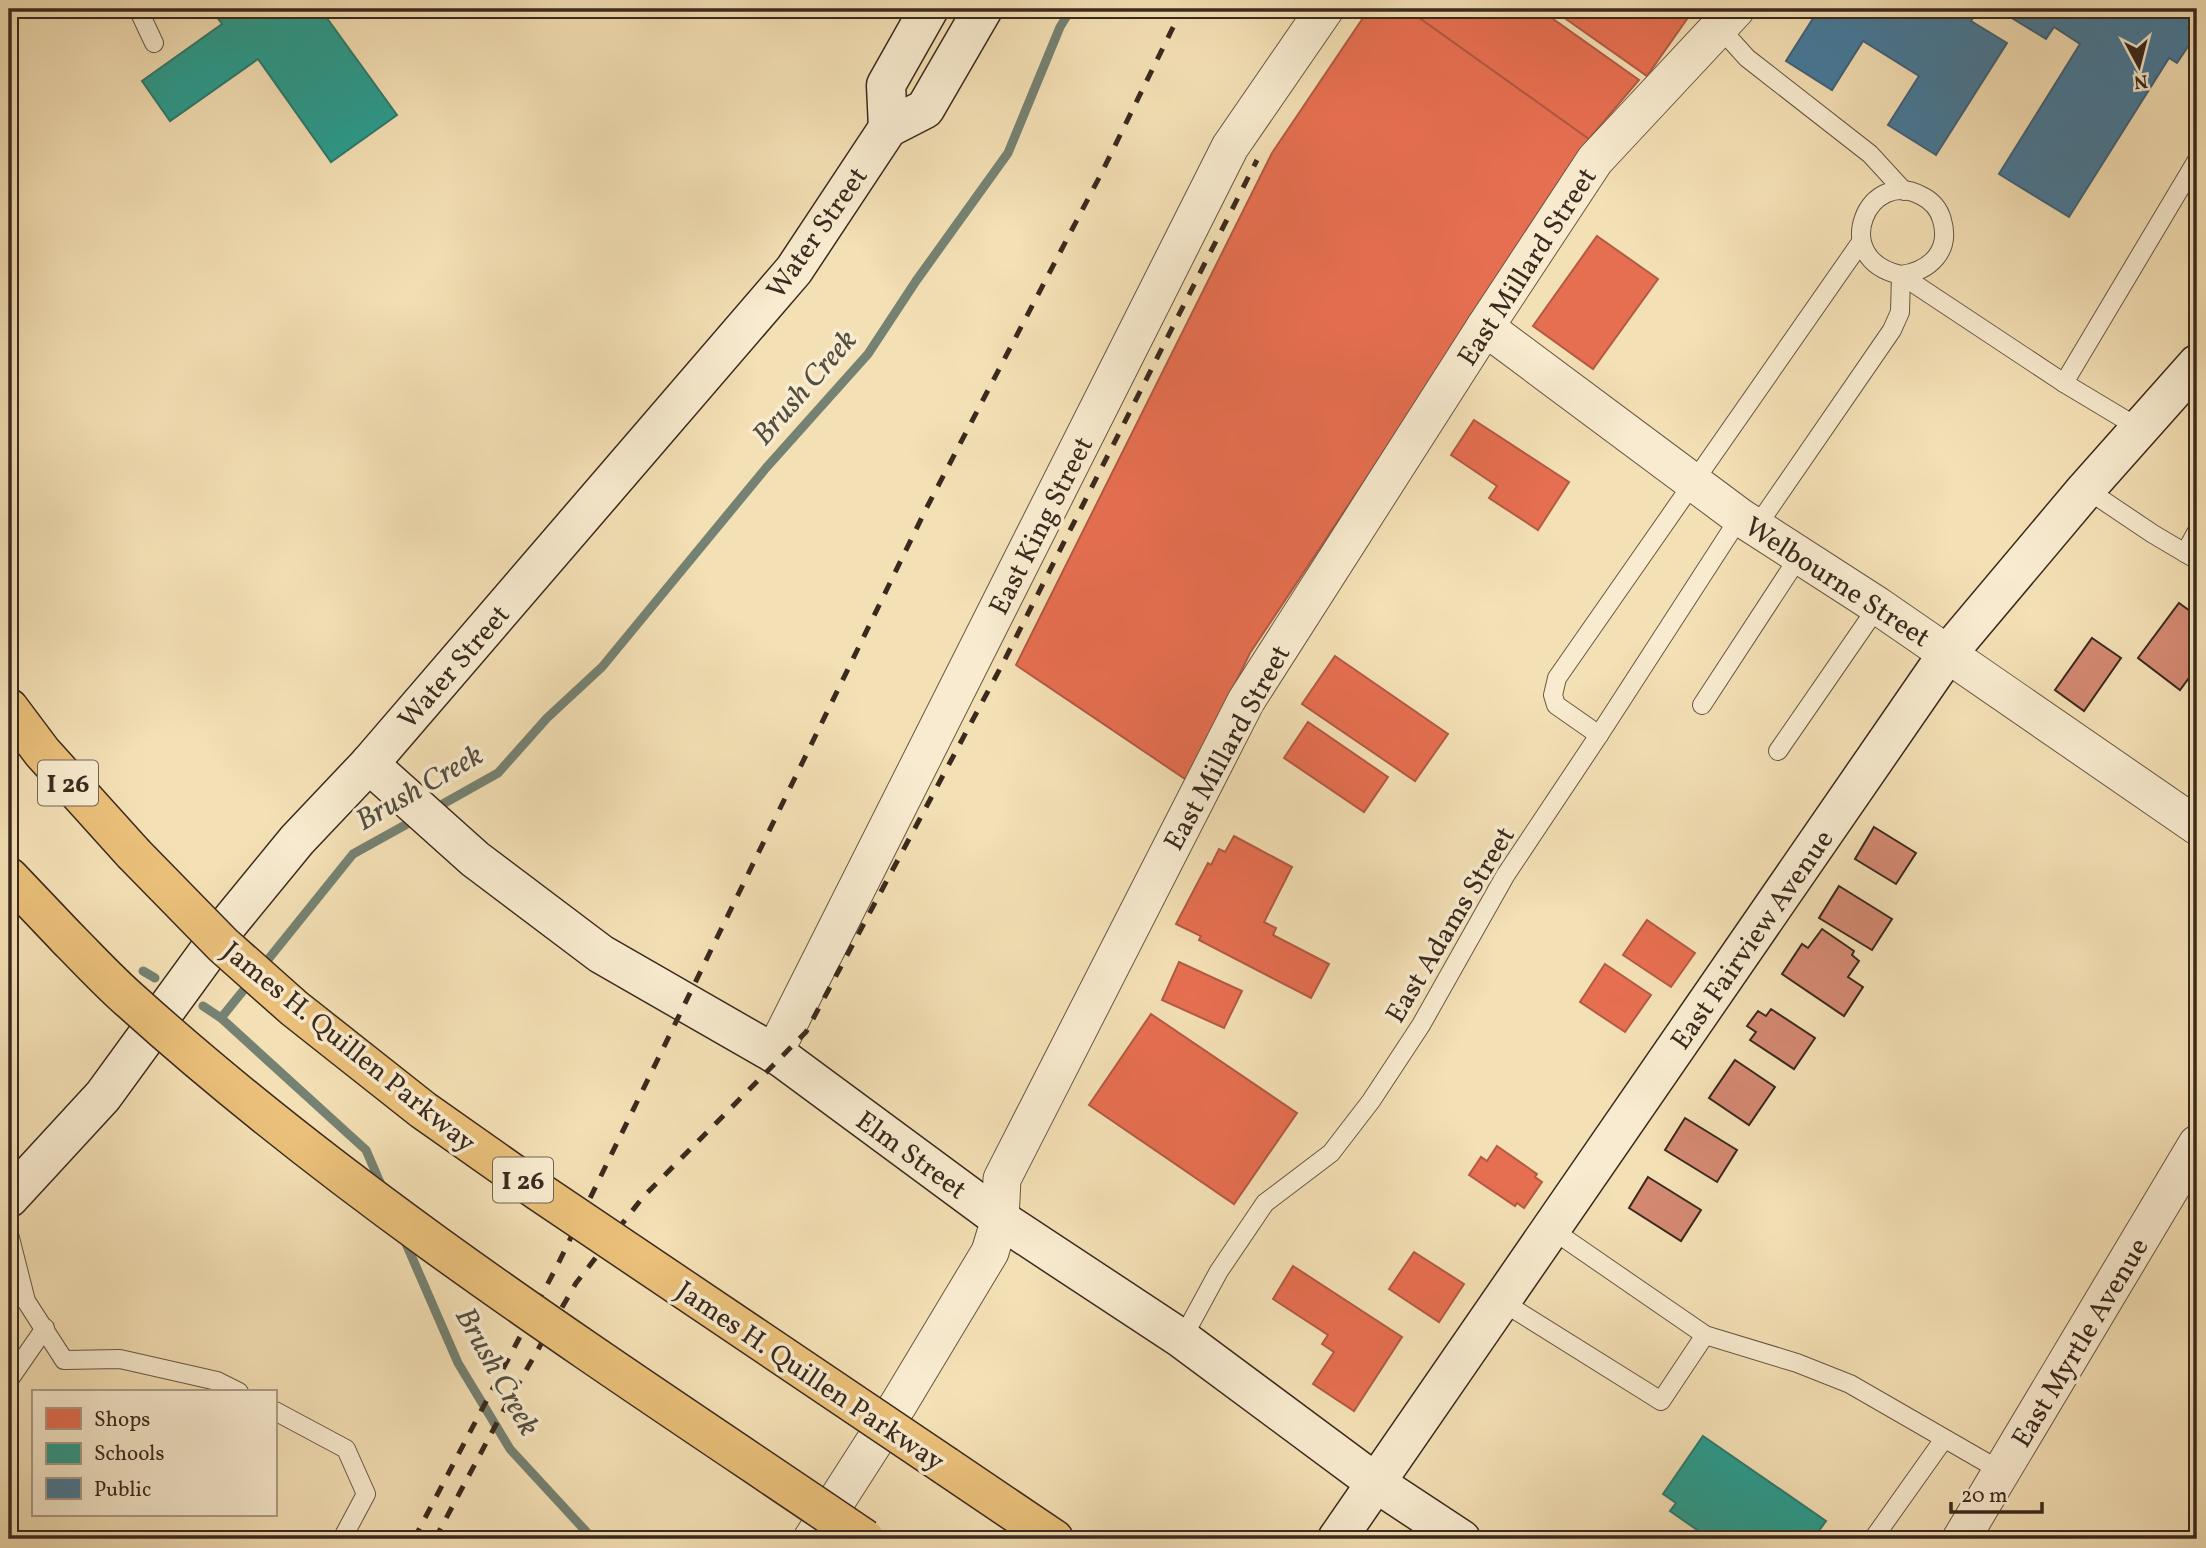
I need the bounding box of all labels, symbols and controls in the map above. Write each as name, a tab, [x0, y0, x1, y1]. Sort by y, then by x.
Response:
north arrow	[2104, 32, 2174, 102]
text: N	[2132, 67, 2149, 95]
street label: Water Street	[758, 160, 878, 307]
street label: East Millard Street	[1449, 160, 1607, 374]
water label: Brush Creek	[743, 321, 868, 455]
street label: East King Street	[980, 430, 1104, 622]
street label: Welbourne Street	[1736, 508, 1937, 658]
street label: Water Street	[390, 597, 520, 738]
street label: East Millard Street	[1155, 638, 1301, 858]
water label: Brush Creek	[348, 735, 492, 842]
road number: I 26	[38, 761, 98, 806]
street label: East Adams Street	[1377, 820, 1525, 1031]
street label: East Fairview Avenue	[1662, 822, 1844, 1058]
street label: James H. Quillen Parkway	[213, 933, 484, 1163]
street label: Elm Street	[847, 1102, 974, 1210]
road number: I 26	[493, 1158, 553, 1203]
street label: East Myrtle Avenue	[2003, 1231, 2159, 1456]
street label: James H. Quillen Parkway	[668, 1272, 952, 1482]
water label: Brush Creek	[444, 1300, 549, 1444]
legend	[32, 1390, 276, 1516]
text: Shops	[94, 1406, 150, 1435]
text: Schools	[94, 1440, 164, 1469]
scale bar	[1951, 1471, 2042, 1515]
text: Public	[94, 1476, 151, 1505]
text: 20 m	[1961, 1482, 2007, 1511]

